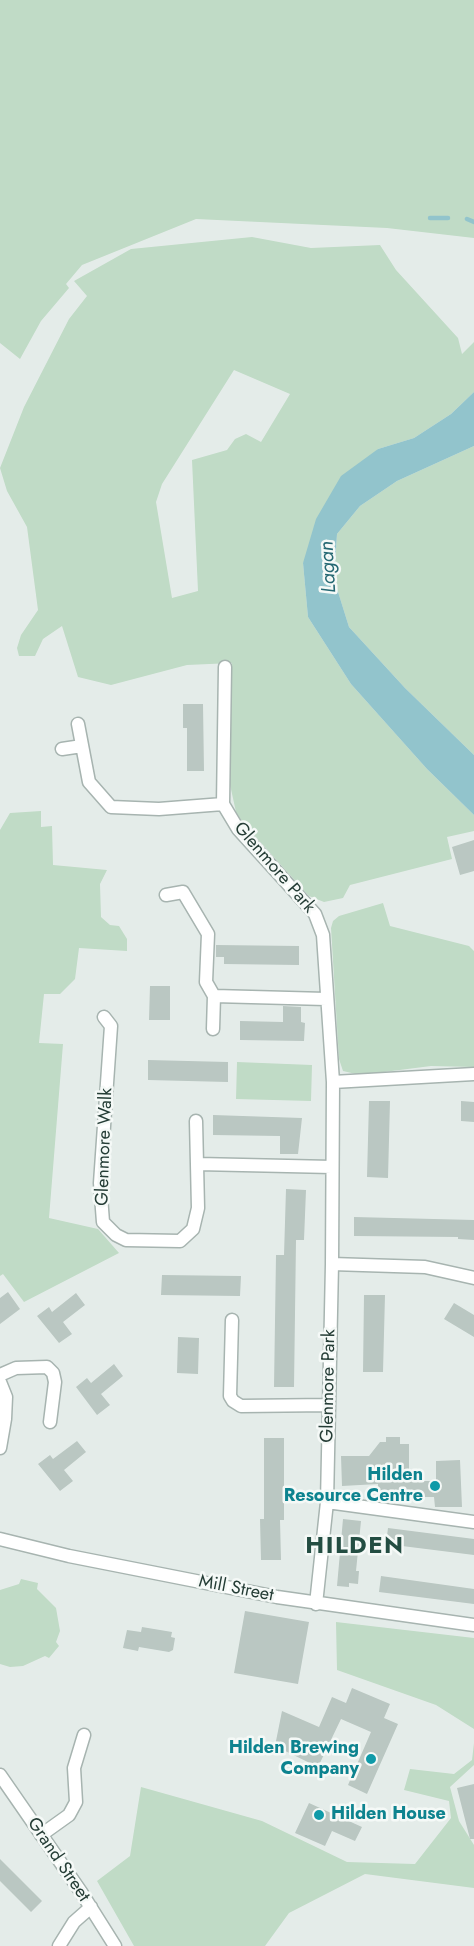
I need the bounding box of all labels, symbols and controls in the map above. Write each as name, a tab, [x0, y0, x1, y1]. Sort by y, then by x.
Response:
water label: Lagan	[316, 540, 342, 594]
street label: Glenmore Park	[229, 818, 319, 918]
street label: Glenmore Walk	[92, 1088, 118, 1206]
street label: Glenmore Park	[317, 1329, 341, 1443]
place label: Hilden Resource Centre	[284, 1465, 423, 1508]
marker: Hilden Resource Centre	[428, 1479, 442, 1493]
district label: HILDEN	[305, 1533, 405, 1561]
street label: Mill Street	[197, 1571, 275, 1607]
place label: Hilden Brewing Company	[229, 1738, 359, 1780]
marker: Hilden Brewing Company	[364, 1752, 378, 1766]
place label: Hilden House	[331, 1804, 446, 1826]
marker: Hilden House	[312, 1808, 326, 1822]
street label: Grand Street	[22, 1814, 94, 1906]

